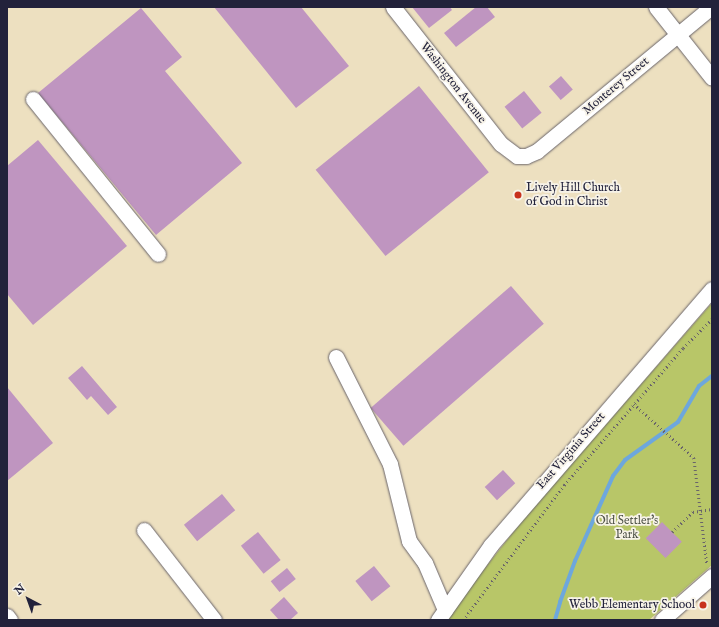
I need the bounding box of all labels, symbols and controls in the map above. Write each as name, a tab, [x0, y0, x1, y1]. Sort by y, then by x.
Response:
street label: Washington Avenue	[417, 40, 489, 126]
street label: Monterey Street	[580, 54, 652, 118]
place label: Lively Hill Church of God in Christ	[526, 181, 620, 209]
marker: Lively Hill Church of God in Christ	[513, 190, 523, 200]
street label: East Virginia Street	[534, 410, 608, 492]
park label: Old Settler's Park	[596, 514, 658, 542]
north arrow	[8, 579, 48, 619]
text: N	[12, 582, 28, 598]
place label: Webb Elementary School	[569, 598, 695, 612]
marker: Webb Elementary School	[698, 600, 708, 610]

